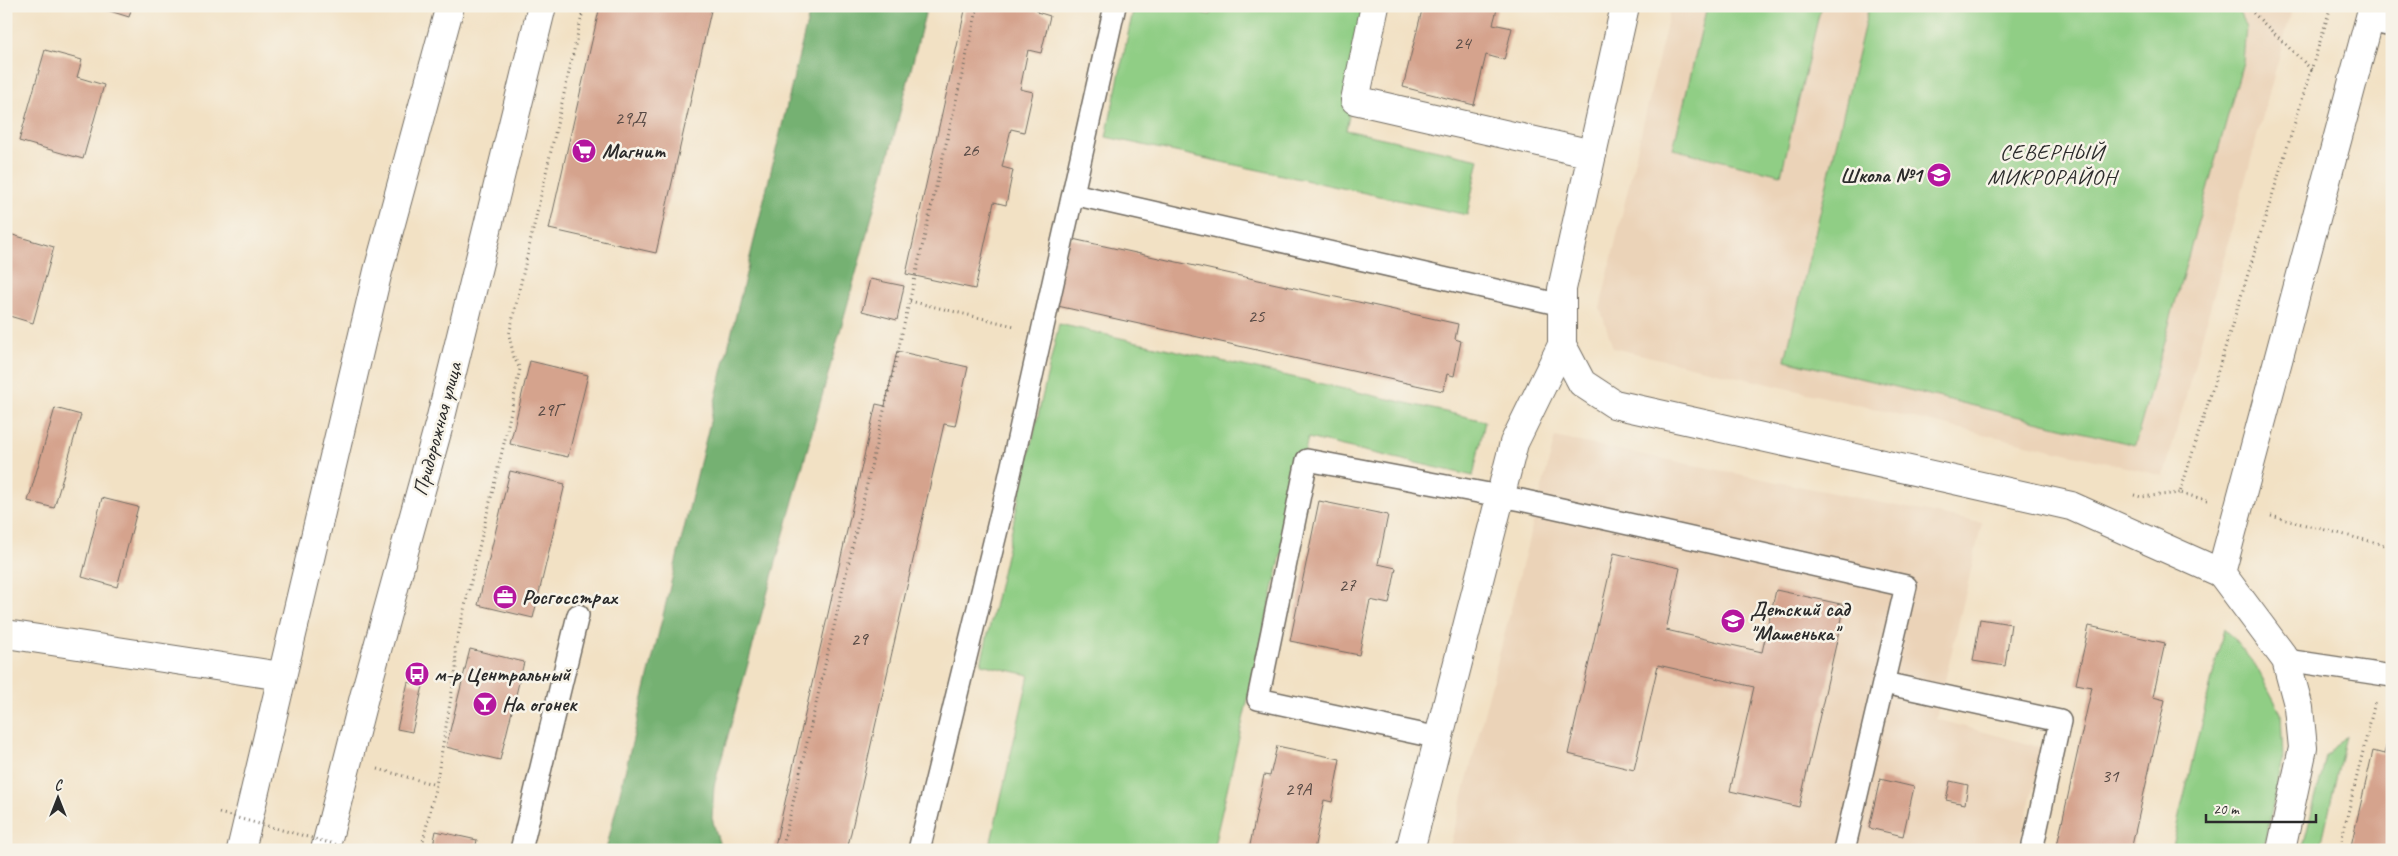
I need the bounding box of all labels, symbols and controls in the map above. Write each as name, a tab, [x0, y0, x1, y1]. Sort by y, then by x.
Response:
house number: 24	[1453, 31, 1473, 55]
house number: 29Д	[615, 106, 648, 130]
supermarket icon: Магнит	[571, 138, 597, 164]
place label: Магнит	[602, 138, 667, 164]
house number: 26	[961, 138, 980, 162]
district label: СЕВЕРНЫЙ МИКРОРАЙОН	[1987, 138, 2119, 191]
place label: Школа №1	[1840, 162, 1925, 188]
school or university icon: Школа №1	[1926, 162, 1952, 188]
house number: 25	[1247, 304, 1266, 328]
street label: Придорожная улица	[407, 358, 468, 498]
house number: 29Г	[536, 398, 566, 422]
house number: 27	[1338, 573, 1357, 597]
office icon: Росгосстрах	[492, 584, 518, 610]
place label: Росгосстрах	[522, 584, 618, 610]
place label: Детский сад "Машенька"	[1750, 596, 1852, 646]
school or university icon: Детский сад "Машенька"	[1720, 608, 1746, 634]
house number: 29	[850, 627, 869, 651]
bus stop icon: м-р Центральный	[404, 661, 430, 687]
place label: м-р Центральный	[434, 661, 572, 687]
bar icon: На огонек	[472, 691, 498, 717]
place label: На огонек	[502, 691, 578, 717]
house number: 31	[2101, 764, 2120, 788]
north arrow	[32, 774, 82, 824]
text: С	[55, 777, 64, 794]
house number: 29А	[1285, 777, 1313, 801]
scale bar	[2206, 791, 2316, 823]
text: 20 m	[2213, 800, 2240, 819]

